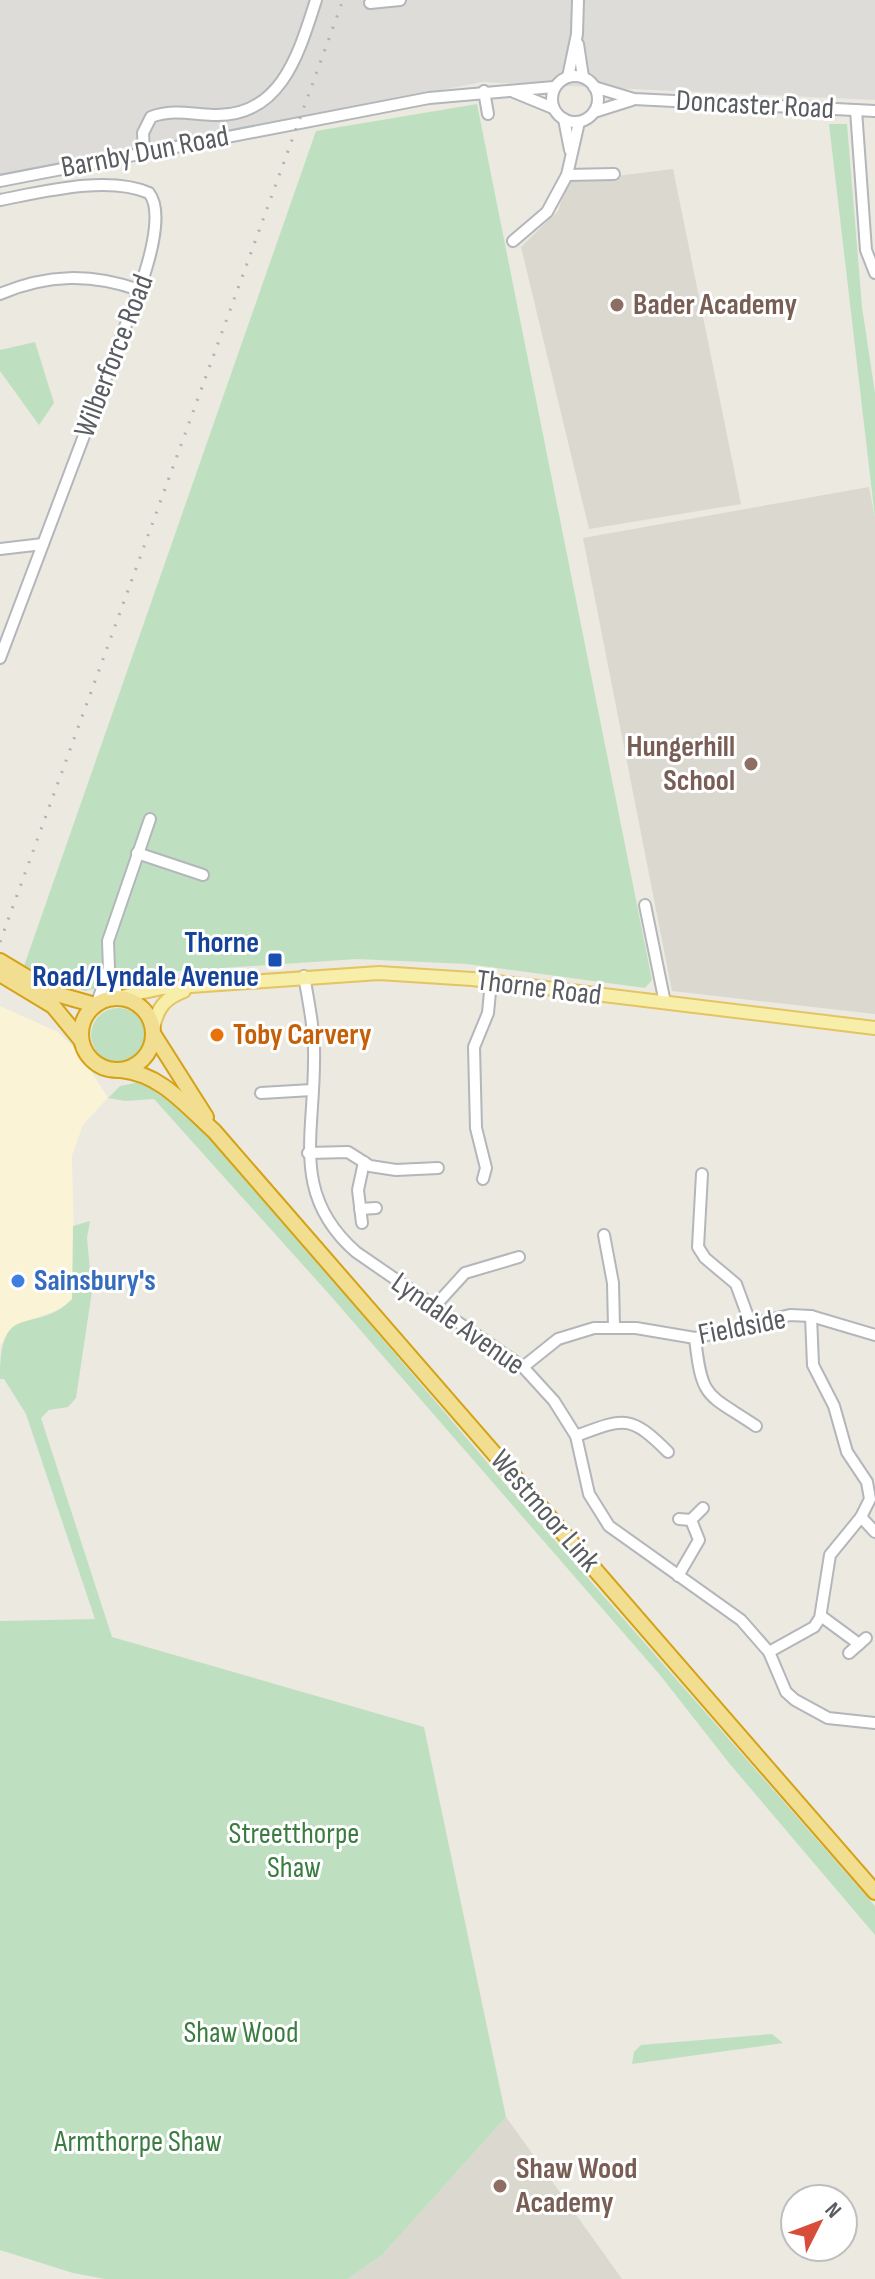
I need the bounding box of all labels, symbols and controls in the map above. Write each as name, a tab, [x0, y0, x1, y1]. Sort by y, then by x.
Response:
street label: Doncaster Road	[675, 83, 835, 127]
street label: Barnby Dun Road	[58, 118, 232, 186]
street label: Wilberforce Road	[66, 270, 162, 442]
place label: Bader Academy	[633, 287, 797, 323]
marker: Bader Academy	[608, 296, 626, 314]
place label: Hungerhill School	[626, 729, 735, 799]
marker: Hungerhill School	[742, 755, 760, 773]
place label: Thorne Road/Lyndale Avenue	[32, 925, 259, 995]
marker: Thorne Road/Lyndale Avenue	[266, 951, 284, 969]
street label: Thorne Road	[475, 962, 603, 1014]
place label: Toby Carvery	[233, 1017, 372, 1053]
marker: Toby Carvery	[208, 1026, 226, 1044]
place label: Sainsbury's	[34, 1263, 156, 1299]
street label: Lyndale Avenue	[384, 1265, 532, 1383]
marker: Sainsbury's	[9, 1272, 27, 1290]
street label: Fieldside	[695, 1301, 789, 1353]
street label: Westmoor Link	[482, 1443, 608, 1580]
park label: Streetthorpe Shaw	[229, 1816, 359, 1886]
park label: Shaw Wood	[183, 2015, 299, 2051]
park label: Armthorpe Shaw	[53, 2124, 222, 2160]
place label: Shaw Wood Academy	[515, 2151, 637, 2221]
marker: Shaw Wood Academy	[491, 2177, 509, 2195]
north arrow	[779, 2183, 859, 2263]
text: N	[819, 2197, 847, 2224]

